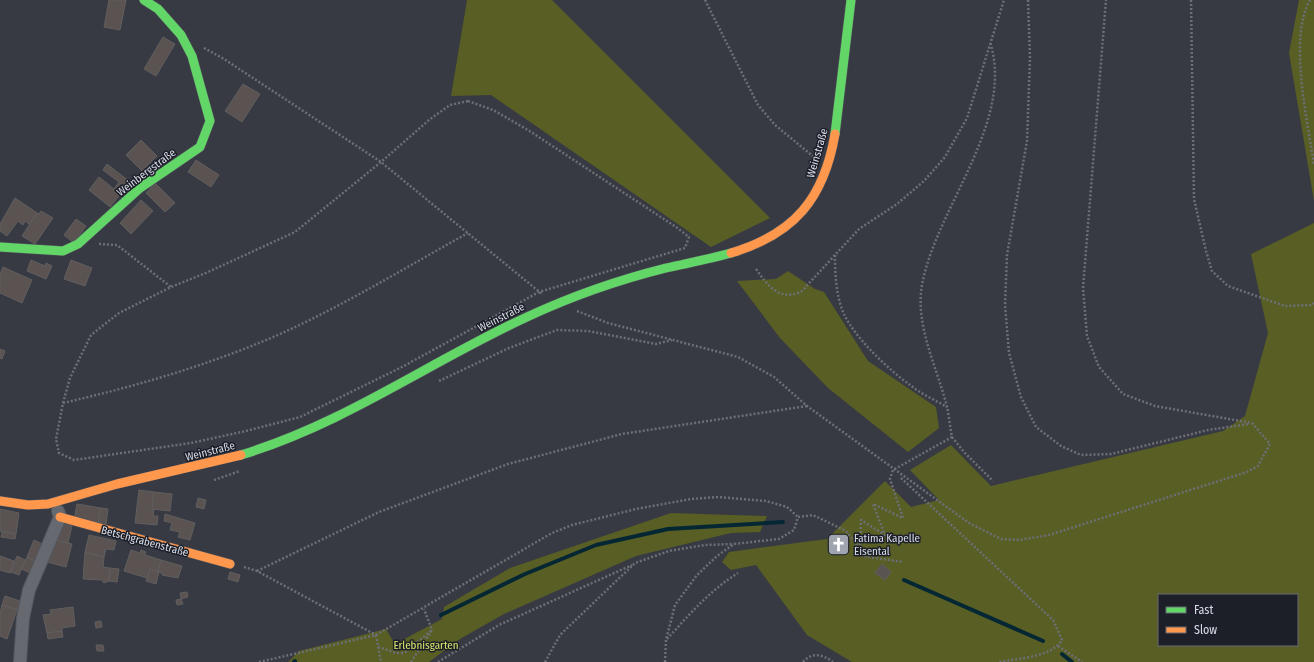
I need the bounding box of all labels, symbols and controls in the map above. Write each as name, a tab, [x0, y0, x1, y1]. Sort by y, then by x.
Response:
street label: Weinstraße	[804, 127, 831, 179]
street label: Weinbergstraße	[114, 146, 178, 199]
street label: Weinstraße	[476, 300, 527, 335]
street label: Weinstraße	[184, 439, 236, 464]
street label: Betschgrabenstraße	[100, 524, 190, 559]
church icon: Fatima Kapelle Eisental	[825, 531, 851, 557]
place label: Fatima Kapelle Eisental	[854, 532, 920, 558]
legend	[1158, 594, 1298, 646]
text: Fast	[1194, 603, 1213, 617]
text: Slow	[1194, 623, 1217, 637]
park label: Erlebnisgarten	[393, 639, 459, 652]

